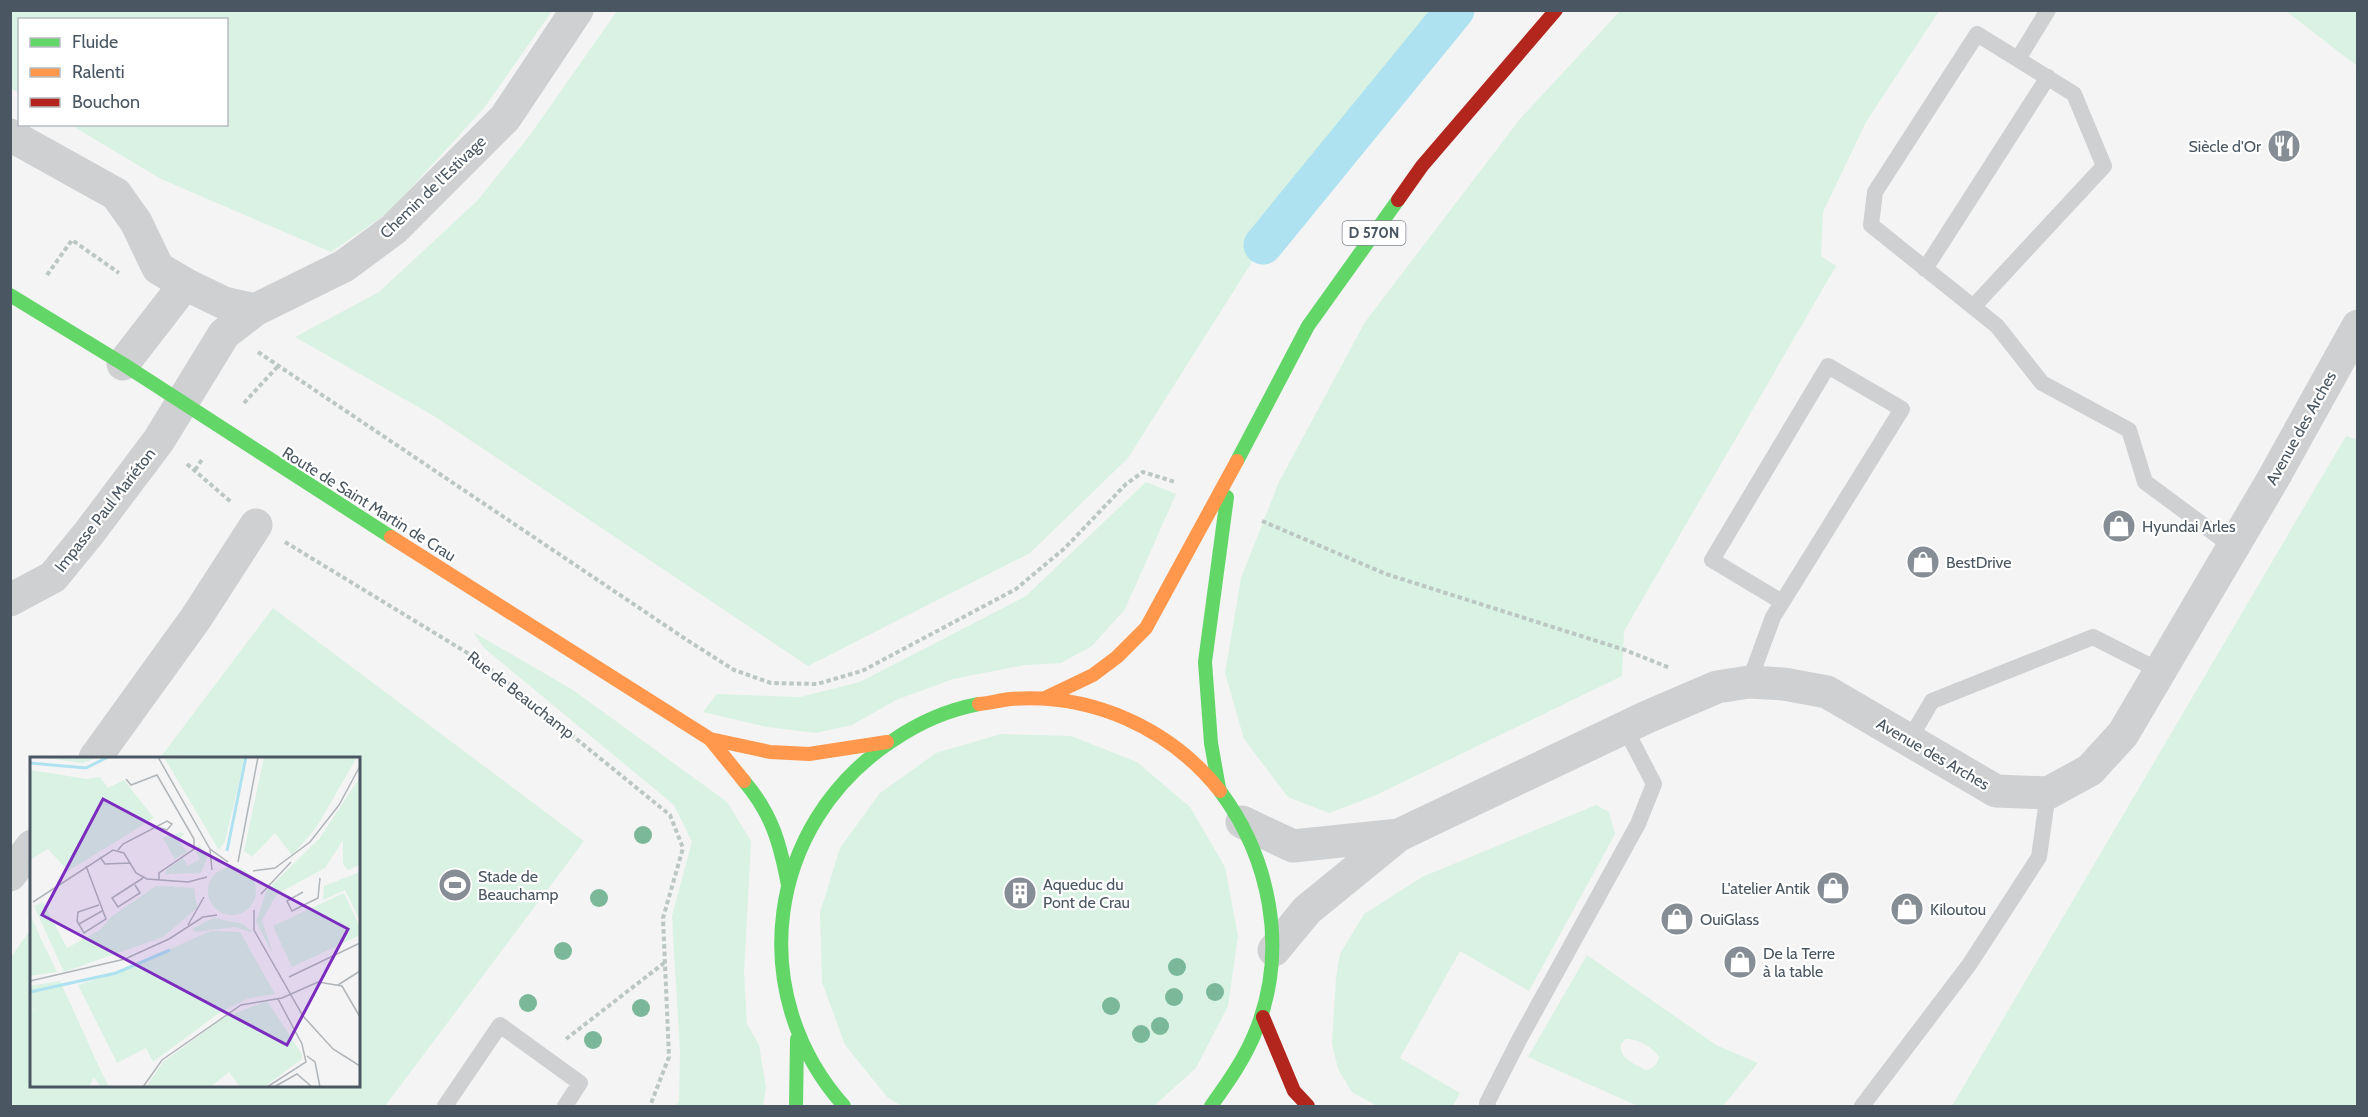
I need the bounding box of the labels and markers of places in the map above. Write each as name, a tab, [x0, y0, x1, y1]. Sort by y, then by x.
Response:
restaurant icon: Siècle d'Or	[2266, 128, 2302, 164]
place label: Siècle d'Or	[2189, 137, 2262, 156]
shop icon: Hyundai Arles	[2101, 508, 2137, 544]
place label: Hyundai Arles	[2142, 517, 2236, 536]
shop icon: BestDrive	[1905, 544, 1941, 580]
place label: BestDrive	[1946, 553, 2012, 572]
sports icon: Stade de Beauchamp	[437, 867, 473, 903]
place label: Stade de Beauchamp	[478, 867, 558, 904]
shop icon: L'atelier Antik	[1815, 870, 1851, 906]
building icon: Aqueduc du Pont de Crau	[1002, 875, 1038, 911]
place label: Aqueduc du Pont de Crau	[1043, 875, 1130, 912]
place label: L'atelier Antik	[1721, 879, 1811, 898]
shop icon: Kiloutou	[1889, 891, 1925, 927]
place label: Kiloutou	[1930, 900, 1986, 919]
shop icon: OuiGlass	[1659, 901, 1695, 937]
place label: OuiGlass	[1700, 910, 1760, 929]
shop icon: De la Terre à la table	[1722, 944, 1758, 980]
place label: De la Terre à la table	[1763, 944, 1835, 981]

